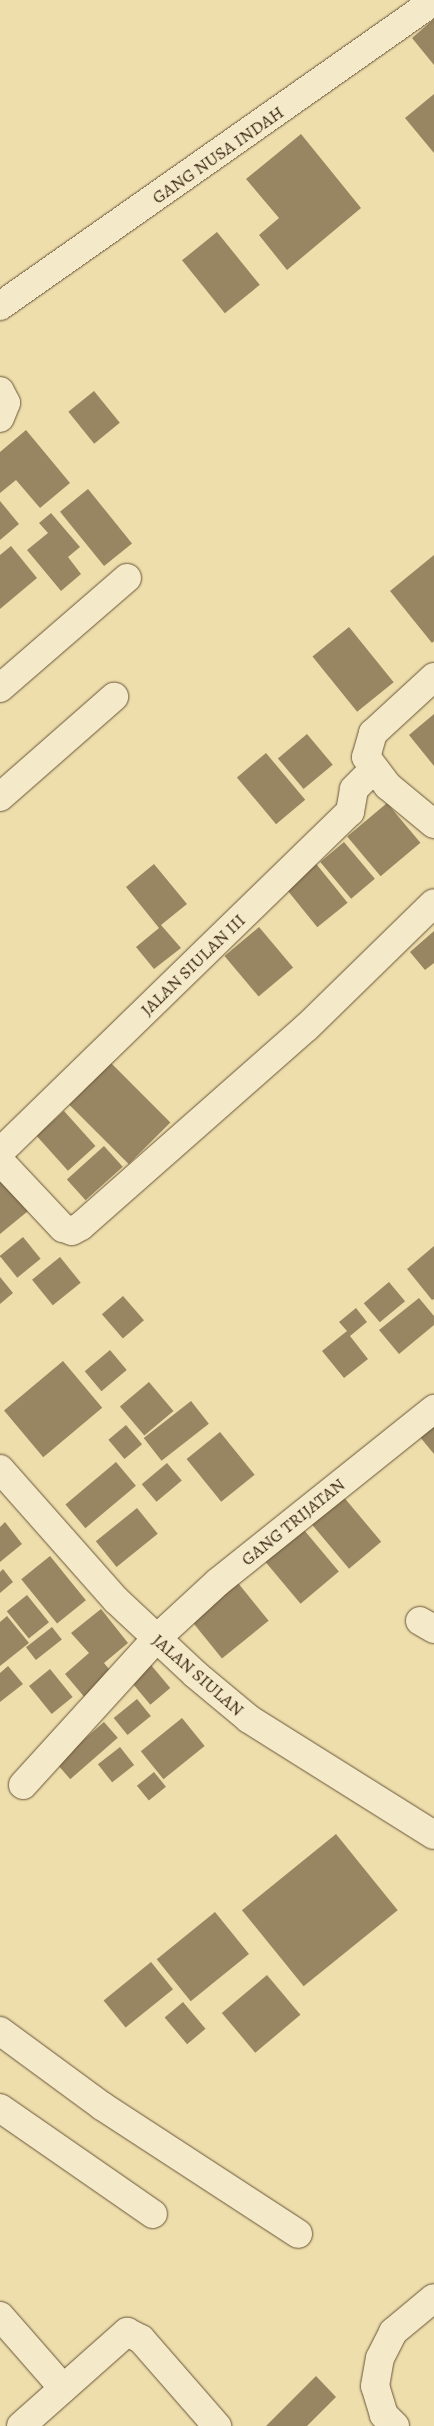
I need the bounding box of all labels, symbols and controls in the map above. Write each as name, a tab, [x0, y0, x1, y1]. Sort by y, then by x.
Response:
street label: GANG NUSA INDAH	[148, 101, 288, 209]
street label: JALAN SIULAN III	[136, 910, 250, 1020]
street label: GANG TRIJATAN	[237, 1474, 349, 1570]
street label: JALAN SIULAN	[148, 1629, 248, 1721]

